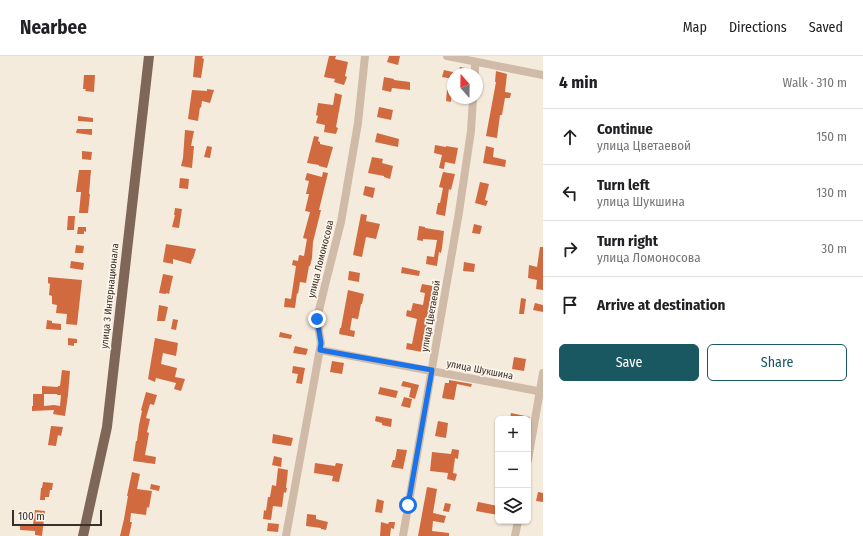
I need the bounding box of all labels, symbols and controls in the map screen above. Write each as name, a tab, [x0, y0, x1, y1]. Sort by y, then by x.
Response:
text: Nearbee	[20, 16, 87, 39]
text: Map	[683, 19, 707, 36]
text: Directions	[729, 19, 787, 36]
text: Saved	[809, 19, 843, 36]
north arrow	[447, 68, 483, 104]
text: 4 min	[559, 72, 598, 93]
text: Walk · 310 m	[783, 75, 847, 90]
text: Continue	[597, 120, 653, 138]
icon: ahead	[559, 126, 581, 148]
text: 150 m	[816, 129, 847, 144]
text: улица Цветаевой	[597, 138, 691, 153]
text: Turn left	[597, 176, 650, 194]
icon: left	[559, 182, 581, 204]
text: 130 m	[816, 185, 847, 200]
text: улица Шукшина	[597, 194, 685, 209]
street label: улица Ломоносова	[306, 219, 336, 299]
text: Turn right	[597, 232, 658, 250]
icon: right	[559, 238, 581, 260]
text: 30 m	[821, 241, 847, 256]
street label: улица 3 Интернационала	[98, 242, 122, 349]
text: улица Ломоносова	[597, 250, 701, 265]
street label: улица Цветаевой	[419, 279, 443, 353]
icon: arrive	[559, 294, 581, 316]
text: Arrive at destination	[597, 296, 725, 314]
route end	[308, 310, 326, 328]
button: Save	[559, 344, 699, 381]
button: Share	[707, 344, 847, 381]
street label: улица Шукшина	[446, 358, 514, 382]
map controls	[495, 416, 531, 524]
button: +	[495, 416, 531, 452]
button: −	[495, 452, 531, 488]
button: layers	[495, 488, 531, 524]
route start	[399, 496, 417, 514]
scale bar	[12, 508, 102, 527]
text: 100 m	[18, 510, 45, 523]

